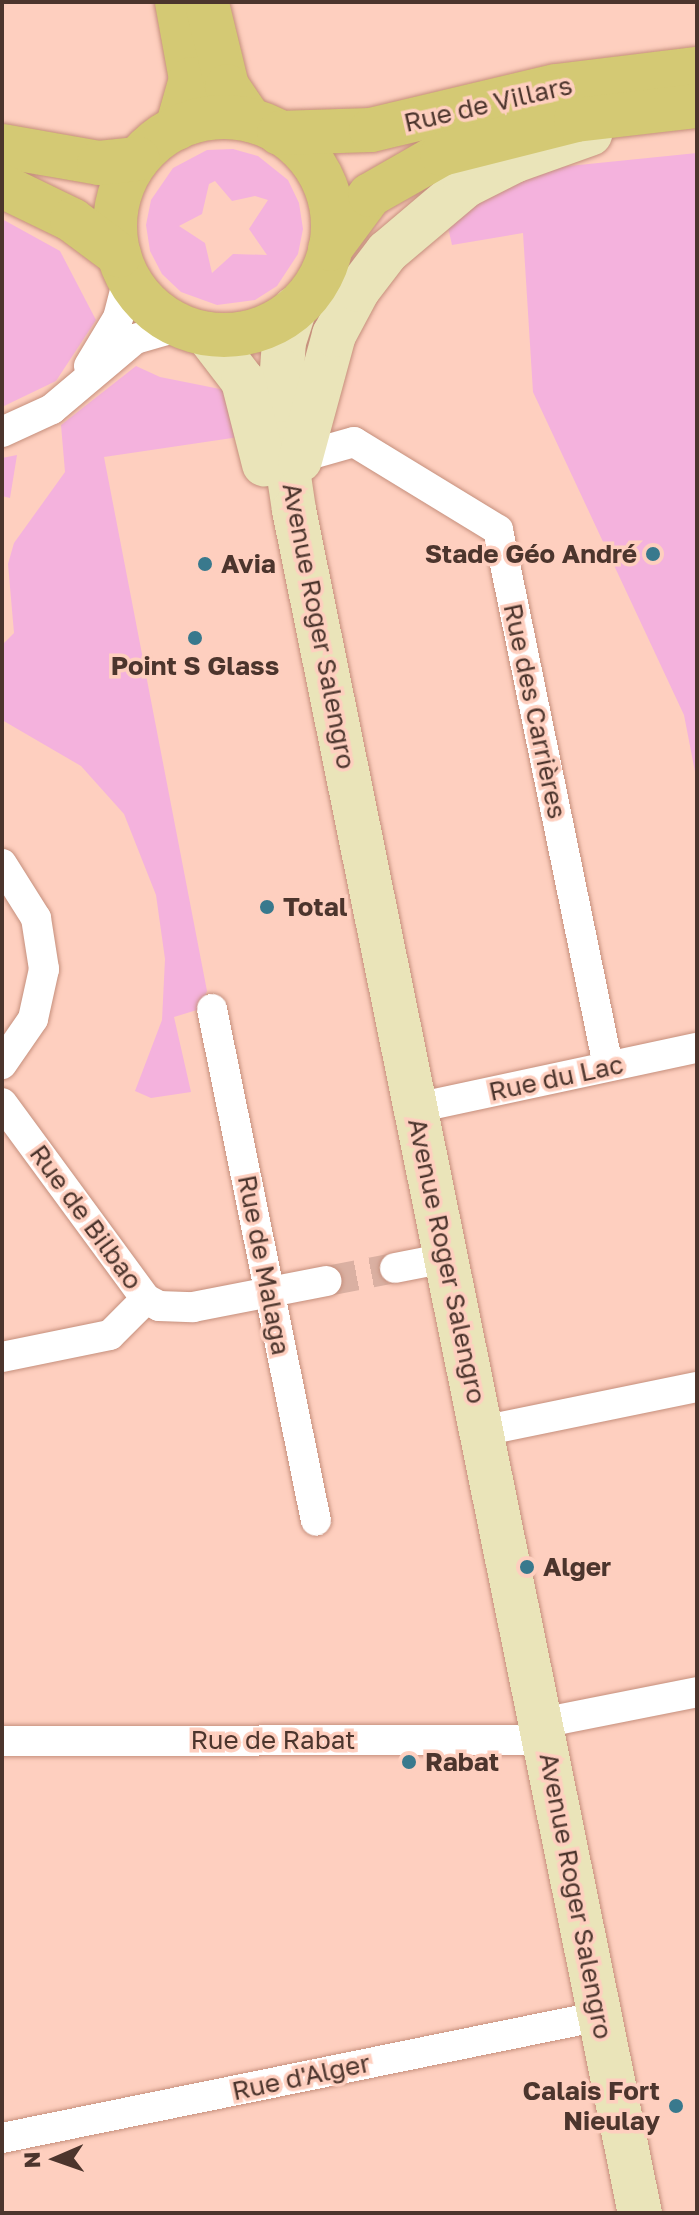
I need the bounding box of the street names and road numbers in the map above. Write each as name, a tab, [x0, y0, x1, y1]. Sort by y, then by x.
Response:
street label: Rue de Villars	[401, 69, 575, 139]
street label: Avenue Roger Salengro	[276, 480, 362, 772]
street label: Rue des Carrières	[497, 601, 573, 821]
street label: Rue du Lac	[486, 1049, 626, 1107]
street label: Avenue Roger Salengro	[401, 1115, 493, 1407]
street label: Rue de Bilbao	[23, 1139, 149, 1295]
street label: Rue de Malaga	[231, 1172, 297, 1358]
street label: Rue de Rabat	[191, 1724, 355, 1756]
street label: Avenue Roger Salengro	[533, 1750, 619, 2042]
street label: Rue d'Alger	[229, 2047, 373, 2107]

